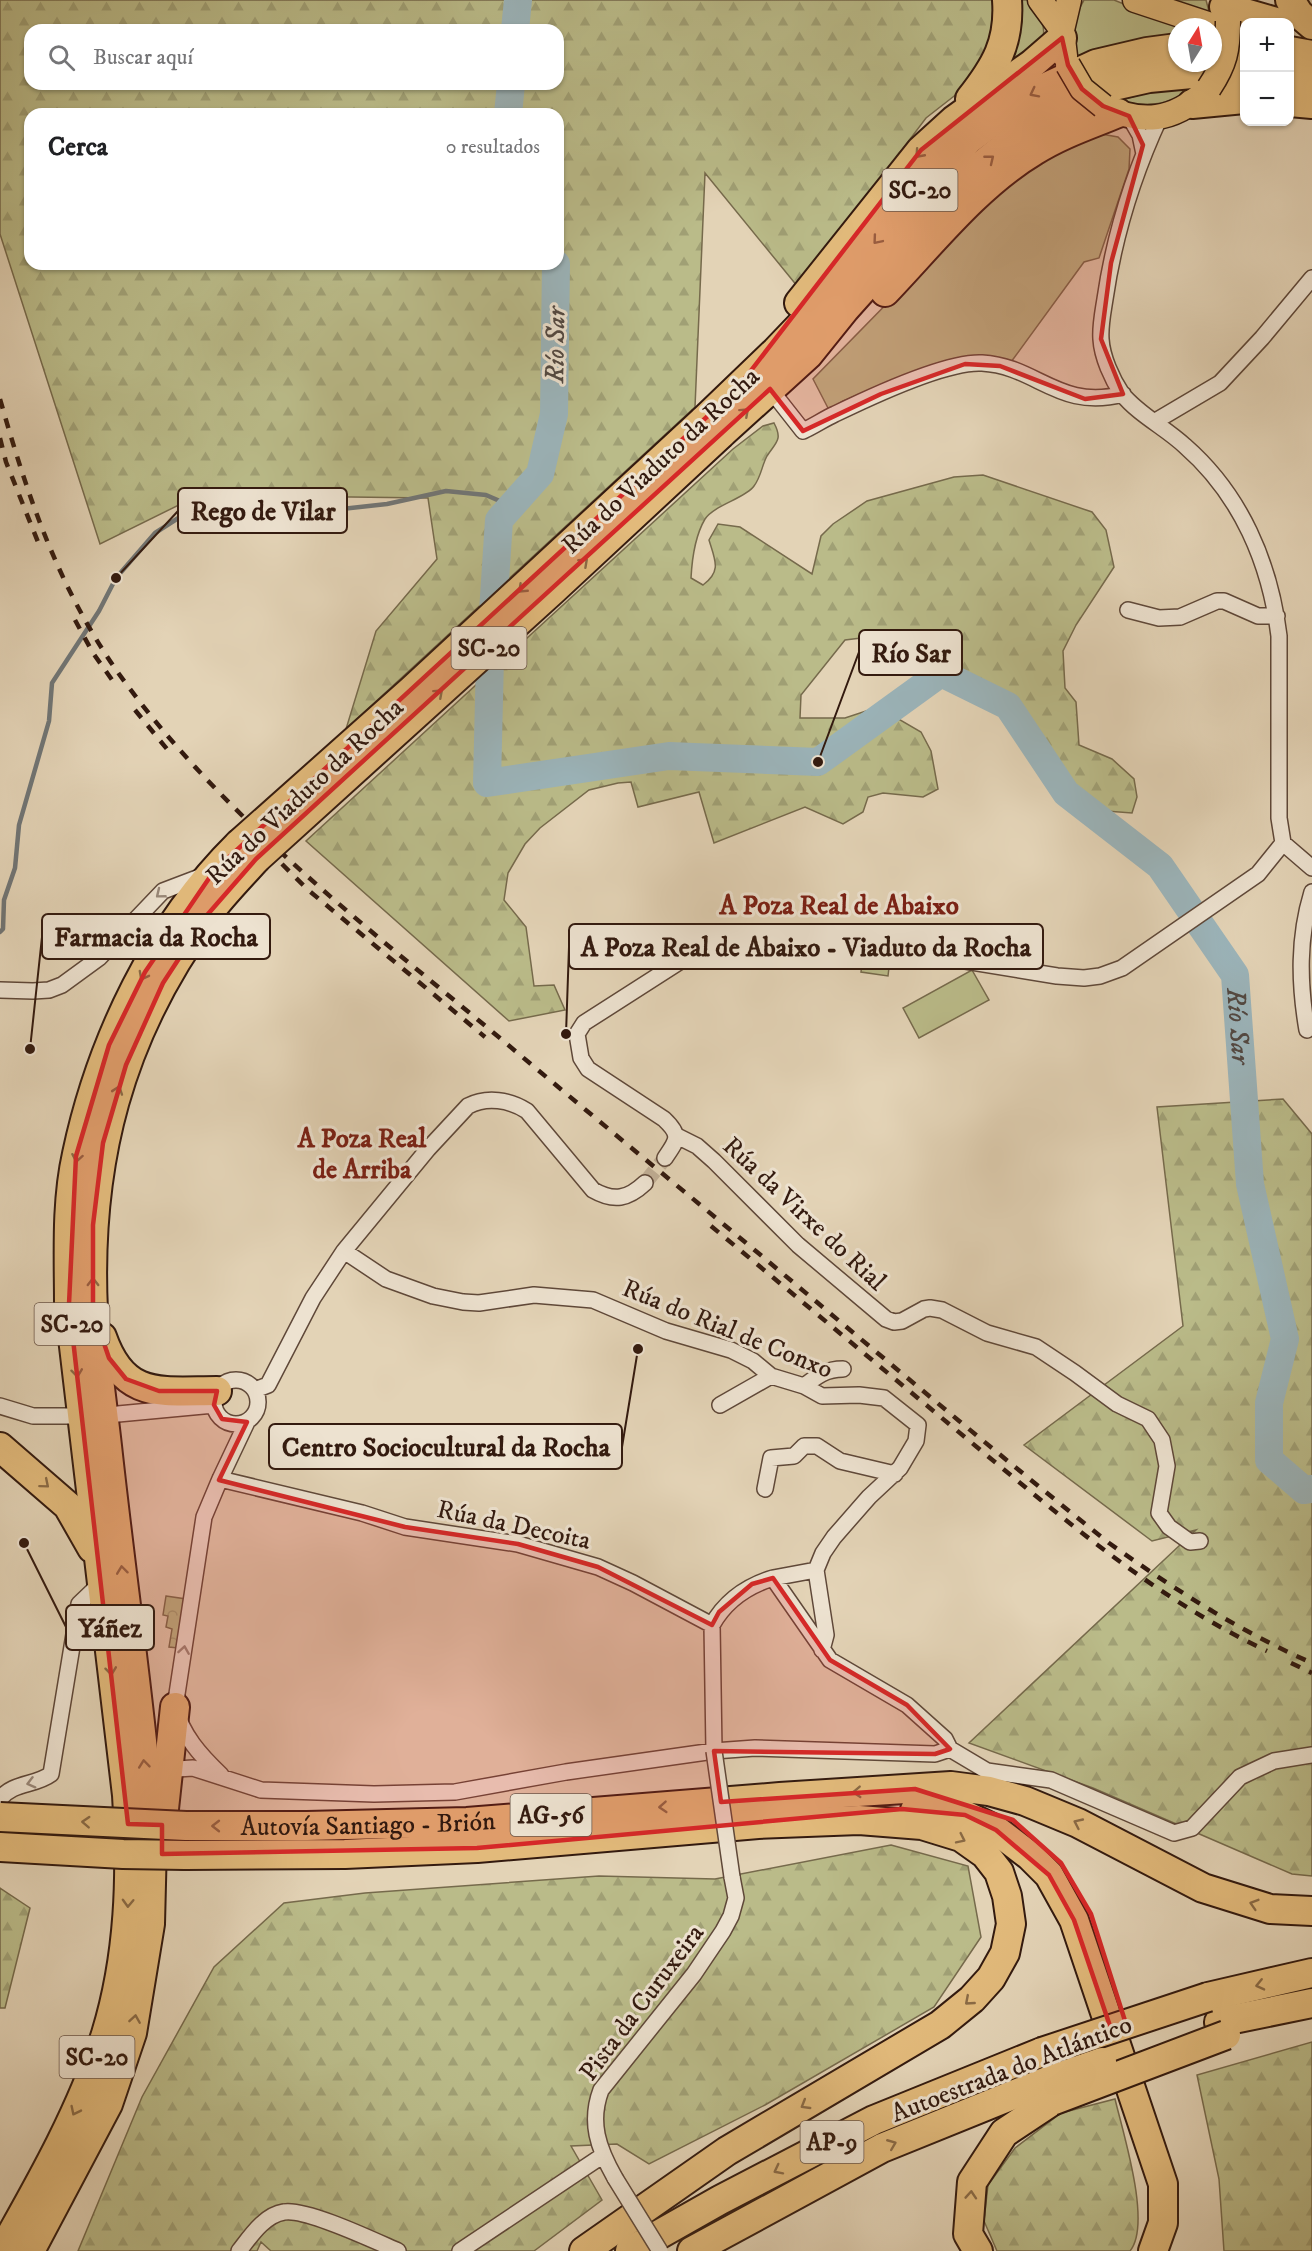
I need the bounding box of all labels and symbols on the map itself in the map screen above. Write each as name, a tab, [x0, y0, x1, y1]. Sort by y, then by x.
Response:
north arrow	[1168, 18, 1222, 72]
one-way arrow	[1029, 86, 1040, 98]
one-way arrow	[915, 147, 926, 158]
one-way arrow	[983, 155, 994, 166]
road number: SC-20	[882, 169, 958, 211]
one-way arrow	[873, 233, 884, 244]
water label: Río Sar	[538, 304, 574, 384]
street label: Rúa do Viaduto da Rocha	[555, 361, 767, 561]
one-way arrow	[739, 408, 749, 419]
callout: Rego de Vilar	[178, 488, 347, 533]
text: Rego de Vilar	[191, 495, 336, 529]
one-way arrow	[577, 558, 587, 569]
one-way arrow	[518, 581, 529, 592]
road number: SC-20	[452, 627, 526, 669]
callout: Río Sar	[859, 630, 962, 675]
text: Río Sar	[871, 637, 952, 671]
one-way arrow	[433, 689, 443, 700]
street label: Rúa do Viaduto da Rocha	[199, 692, 411, 892]
one-way arrow	[156, 887, 167, 898]
district label: A Poza Real de Abaixo	[718, 889, 959, 923]
callout: Farmacia da Rocha	[42, 914, 270, 959]
text: Farmacia da Rocha	[54, 921, 258, 955]
callout: A Poza Real de Abaixo - Viaduto da Rocha	[569, 924, 1043, 969]
text: A Poza Real de Abaixo - Viaduto da Rocha	[580, 931, 1032, 965]
one-way arrow	[139, 969, 150, 980]
water label: Río Sar	[1218, 986, 1258, 1067]
one-way arrow	[110, 1085, 123, 1096]
district label: A Poza Real de Arriba	[297, 1122, 427, 1187]
street label: Rúa da Virxe do Rial	[715, 1130, 893, 1298]
one-way arrow	[71, 1153, 83, 1163]
street label: Rúa do Rial de Conxo	[617, 1272, 838, 1387]
one-way arrow	[87, 1277, 99, 1286]
road number: SC-20	[34, 1303, 110, 1345]
one-way arrow	[71, 1369, 83, 1378]
callout: Centro Sociocultural da Rocha	[269, 1424, 622, 1469]
text: Centro Sociocultural da Rocha	[282, 1431, 611, 1465]
one-way arrow	[38, 1477, 49, 1488]
street label: Rúa da Decoita	[434, 1493, 593, 1558]
one-way arrow	[116, 1565, 128, 1574]
callout: Yáñez	[66, 1605, 154, 1650]
text: Yáñez	[77, 1612, 142, 1646]
one-way arrow	[178, 1645, 190, 1654]
one-way arrow	[105, 1667, 117, 1676]
one-way arrow	[138, 1759, 151, 1768]
one-way arrow	[26, 1775, 36, 1788]
one-way arrow	[852, 1786, 861, 1799]
road number: AG-56	[510, 1794, 592, 1836]
one-way arrow	[658, 1800, 667, 1813]
street label: Autovía Santiago - Brión	[240, 1805, 497, 1844]
one-way arrow	[81, 1815, 90, 1828]
one-way arrow	[1073, 1819, 1084, 1831]
one-way arrow	[212, 1820, 221, 1832]
one-way arrow	[954, 1832, 965, 1843]
one-way arrow	[121, 1899, 134, 1908]
one-way arrow	[1249, 1899, 1260, 1911]
street label: Pista da Curuxeira	[572, 1918, 712, 2088]
one-way arrow	[1255, 1978, 1265, 1991]
one-way arrow	[965, 1994, 976, 2005]
street label: Autoestrada do Atlántico	[886, 2008, 1137, 2131]
one-way arrow	[128, 2015, 140, 2024]
road number: SC-20	[60, 2036, 134, 2078]
one-way arrow	[800, 2097, 811, 2109]
one-way arrow	[70, 2105, 82, 2116]
road number: AP-9	[800, 2121, 864, 2163]
one-way arrow	[886, 2139, 897, 2151]
one-way arrow	[773, 2162, 784, 2174]
one-way arrow	[964, 2191, 977, 2200]

